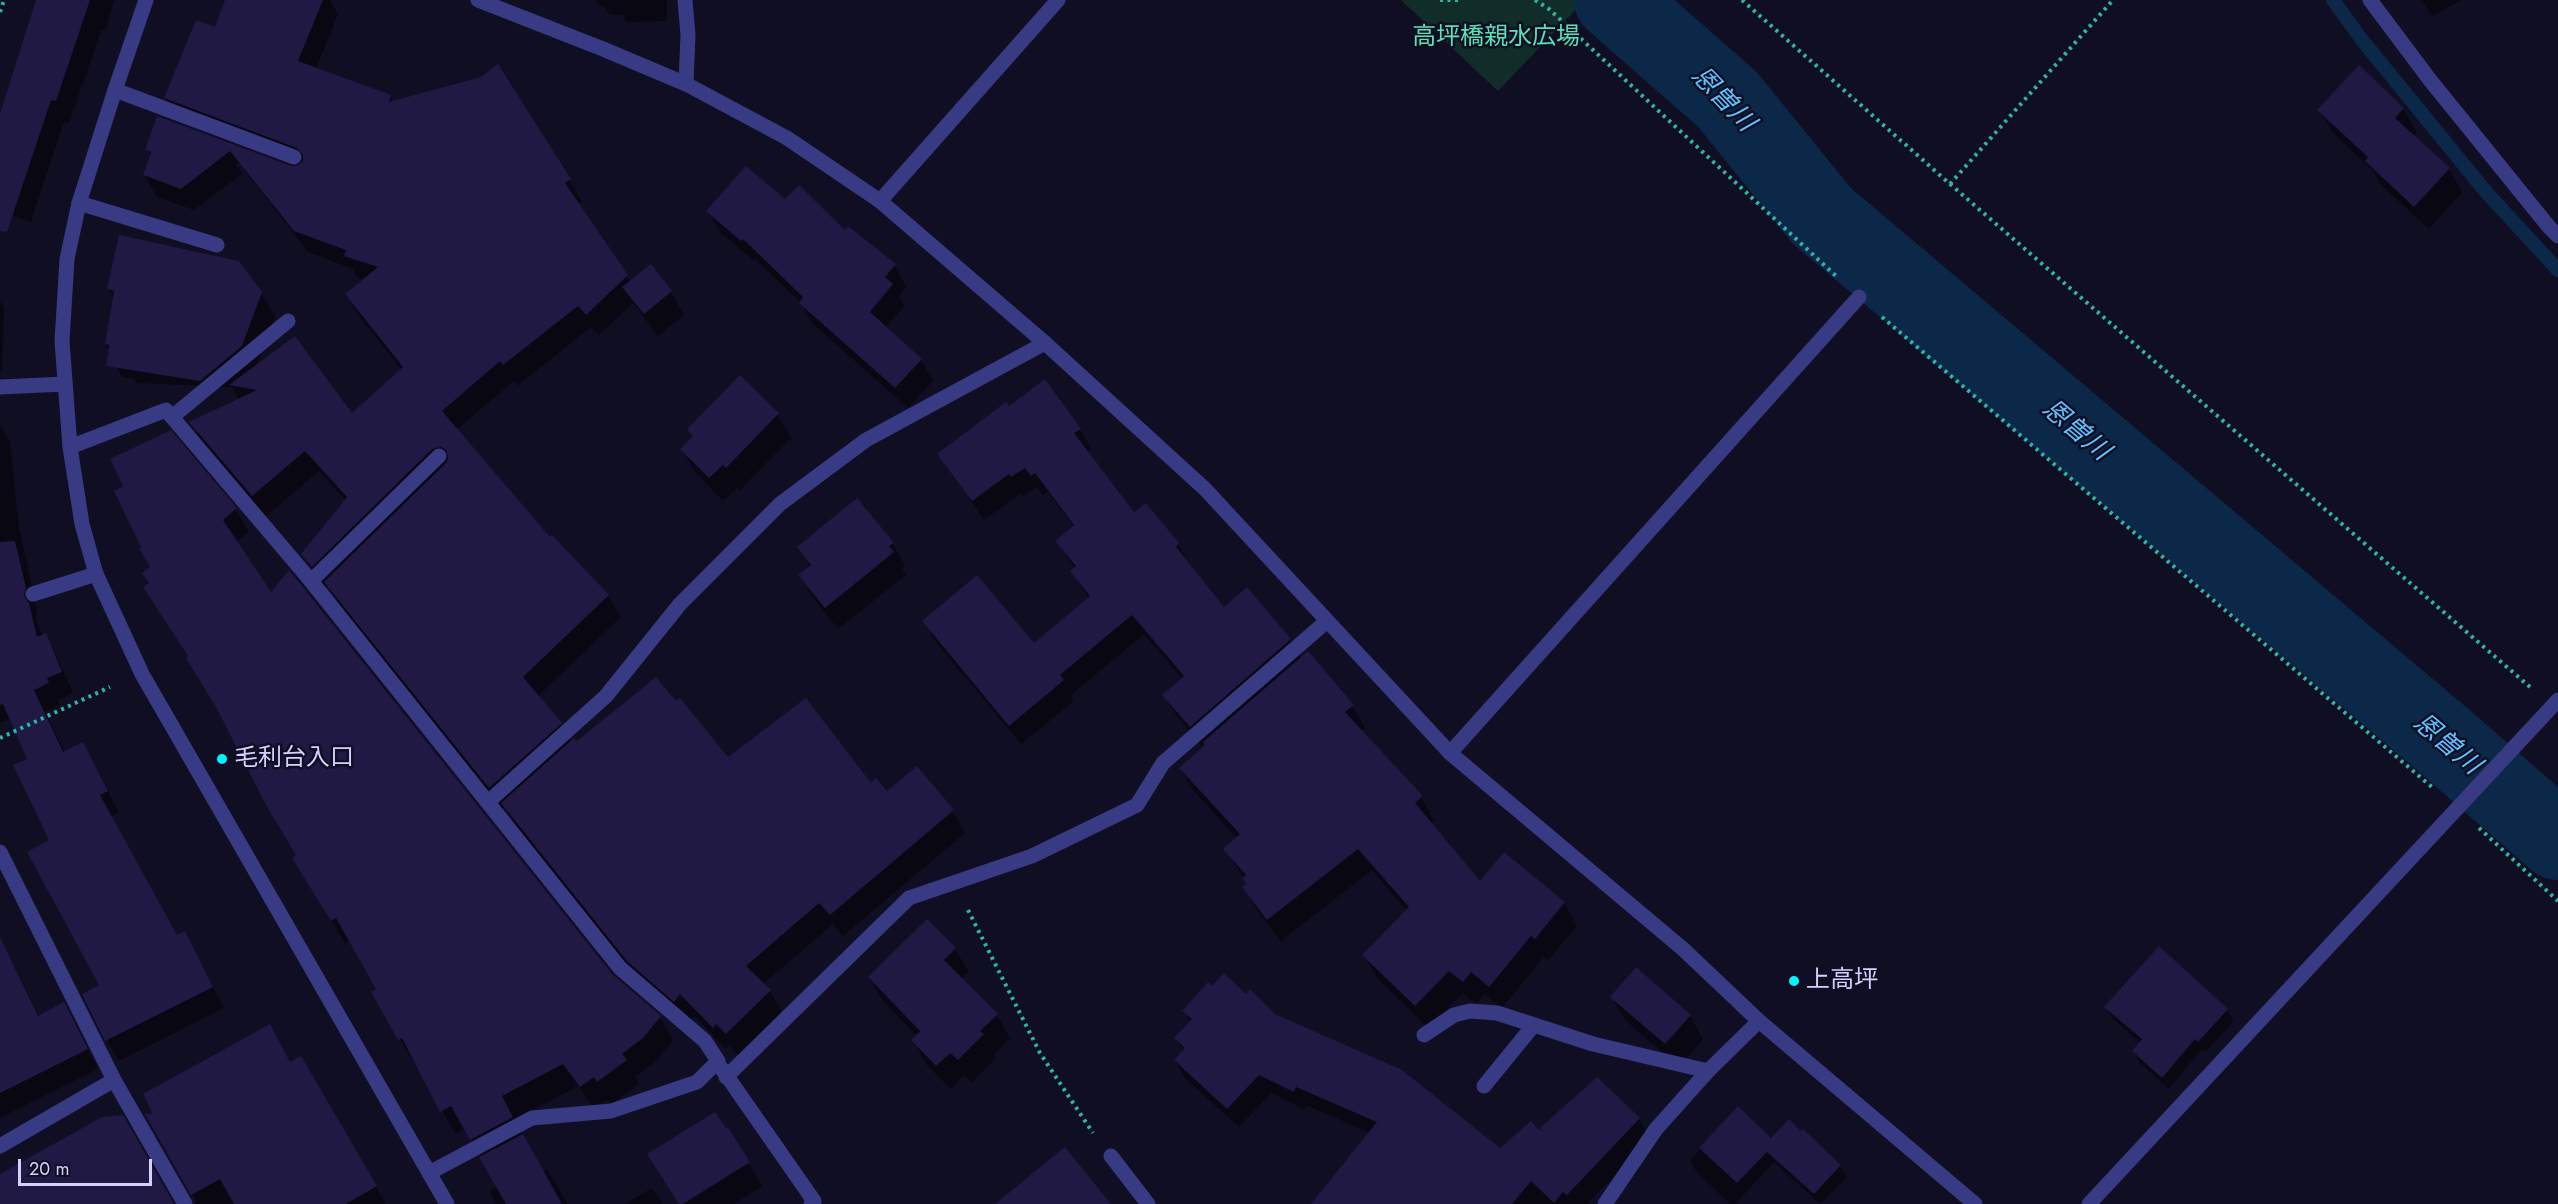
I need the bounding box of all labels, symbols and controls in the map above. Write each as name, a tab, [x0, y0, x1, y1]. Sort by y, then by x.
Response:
park label: 高坪橋親水広場	[1412, 24, 1580, 52]
water label: 恩曽川	[1684, 61, 1760, 139]
water label: 恩曽川	[2035, 394, 2115, 468]
water label: 恩曽川	[2406, 708, 2486, 782]
place label: 毛利台入口	[234, 745, 354, 773]
marker: 毛利台入口	[215, 752, 229, 766]
place label: 上高坪	[1806, 967, 1878, 995]
marker: 上高坪	[1787, 974, 1801, 988]
scale bar	[21, 1147, 154, 1185]
text: 20 m	[29, 1156, 69, 1182]

